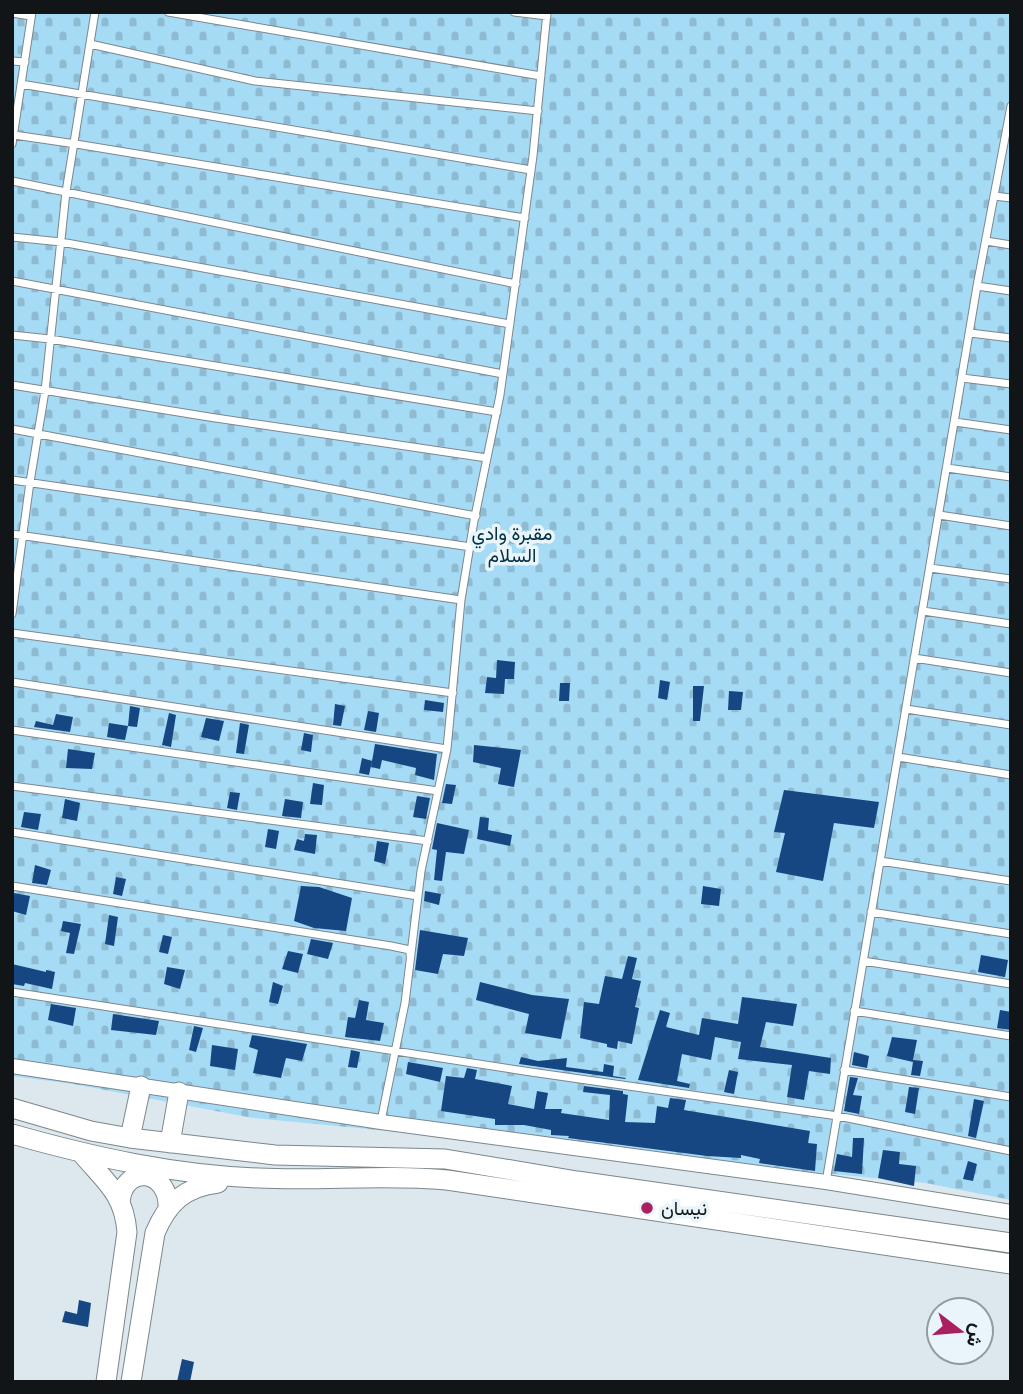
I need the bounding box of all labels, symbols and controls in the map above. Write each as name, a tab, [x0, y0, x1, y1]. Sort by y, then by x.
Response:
park label: مقبرة وادي السلام	[472, 522, 552, 568]
place label: نيسان	[661, 1197, 707, 1220]
marker: نيسان	[639, 1200, 655, 1216]
north arrow	[925, 1296, 995, 1366]
text: ش	[962, 1321, 990, 1350]

